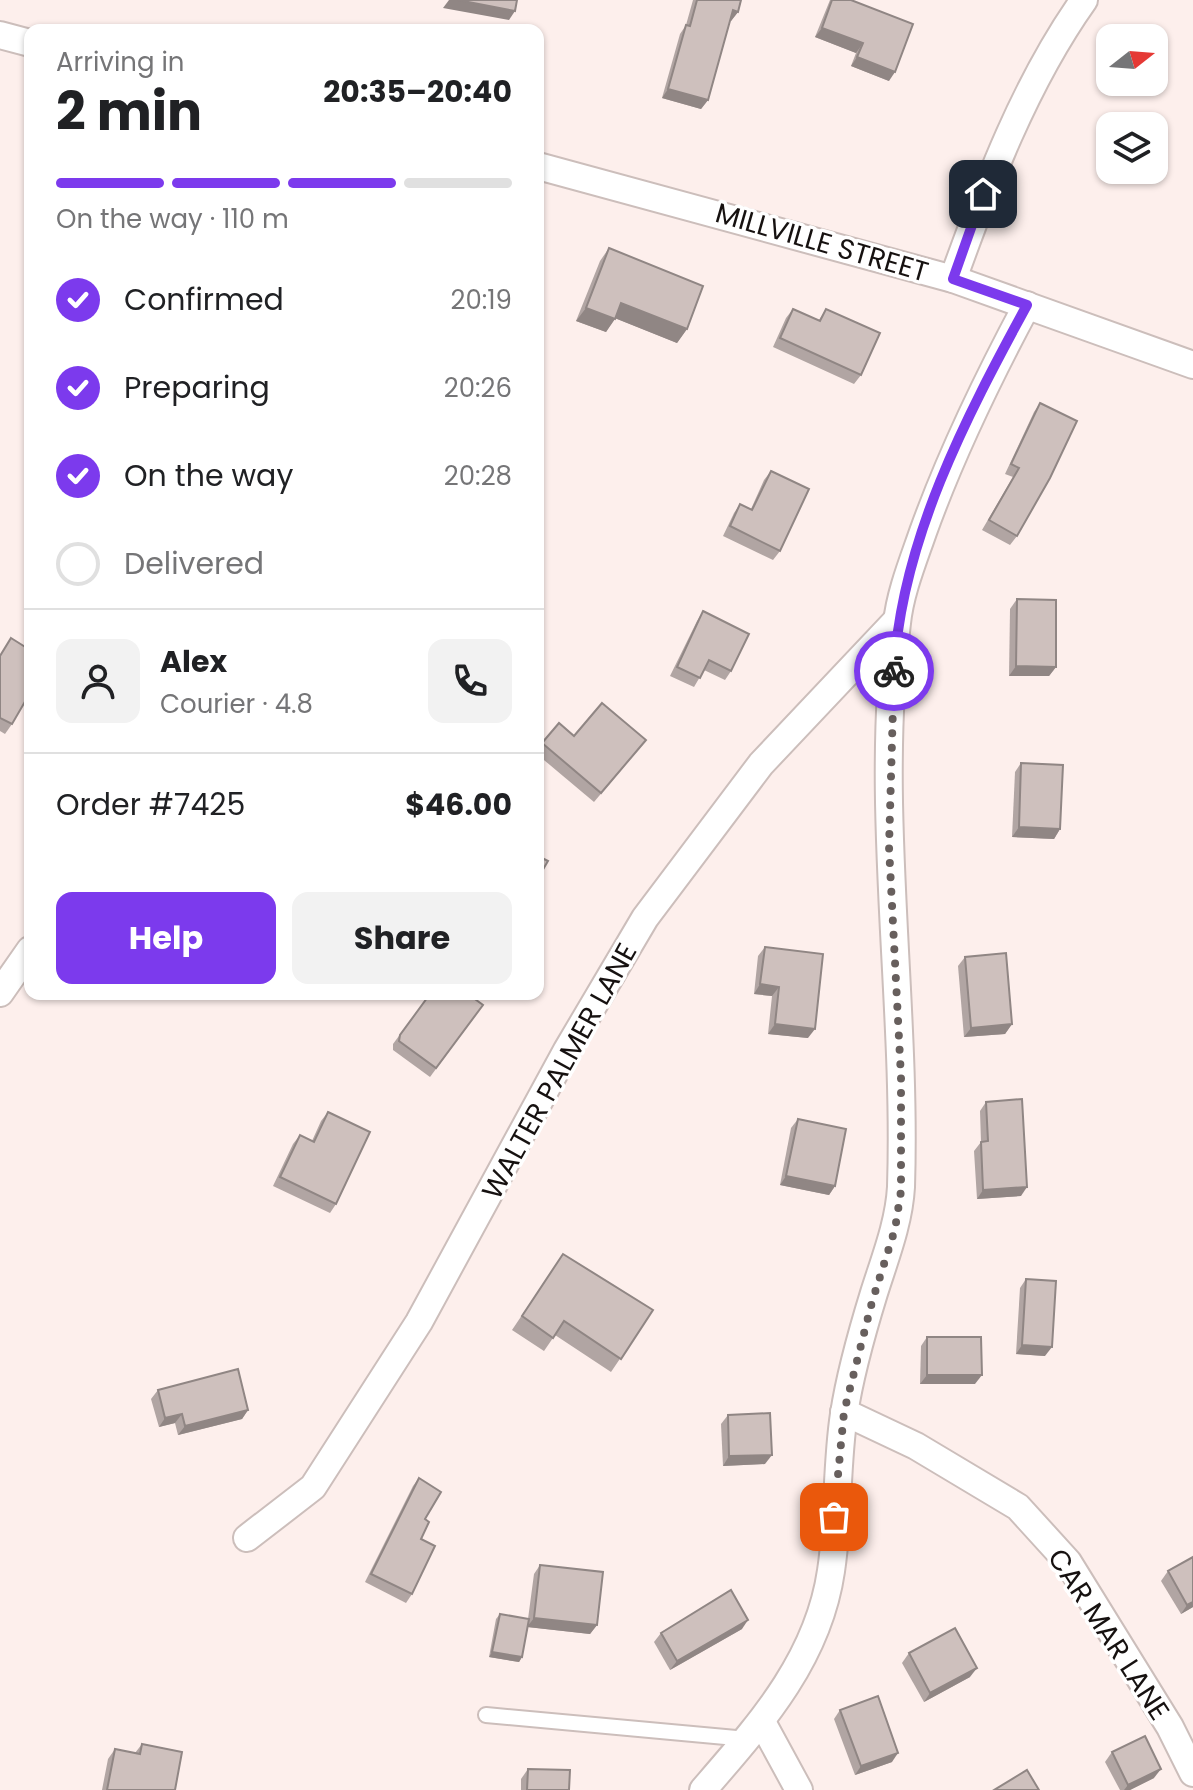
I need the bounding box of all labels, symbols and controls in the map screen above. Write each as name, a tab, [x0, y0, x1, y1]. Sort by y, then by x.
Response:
north arrow	[1096, 24, 1168, 96]
map controls	[1096, 24, 1168, 184]
text: Arriving in	[56, 44, 185, 80]
text: 20:35–20:40	[323, 70, 512, 113]
text: 2 min	[56, 75, 202, 148]
button: layers	[1096, 112, 1168, 184]
pin	[949, 160, 1017, 228]
icon: home	[961, 172, 1005, 216]
street label: MILLVILLE STREET	[711, 193, 933, 291]
text: On the way · 110 m	[56, 201, 289, 237]
icon: check	[56, 278, 100, 322]
text: Confirmed	[124, 278, 284, 321]
text: 20:19	[450, 282, 512, 318]
icon: check	[56, 366, 100, 410]
text: Preparing	[124, 366, 270, 409]
text: 20:26	[444, 370, 512, 406]
icon: check	[56, 454, 100, 498]
text: On the way	[124, 454, 293, 497]
text: 20:28	[444, 458, 512, 494]
text: Delivered	[124, 542, 264, 585]
courier	[854, 631, 934, 711]
button: person	[56, 639, 140, 723]
button: phone	[428, 639, 512, 723]
text: Alex	[160, 640, 227, 683]
icon: bike	[872, 649, 916, 693]
text: Courier · 4.8	[160, 686, 313, 722]
text: Order #7425	[56, 783, 245, 826]
text: $46.00	[405, 783, 512, 826]
button: Help	[56, 892, 276, 984]
button: Share	[292, 892, 512, 984]
street label: WALTER PALMER LANE	[473, 936, 646, 1206]
pin	[800, 1483, 868, 1551]
icon: bag	[812, 1495, 856, 1539]
street label: CAR MAR LANE	[1038, 1541, 1179, 1728]

